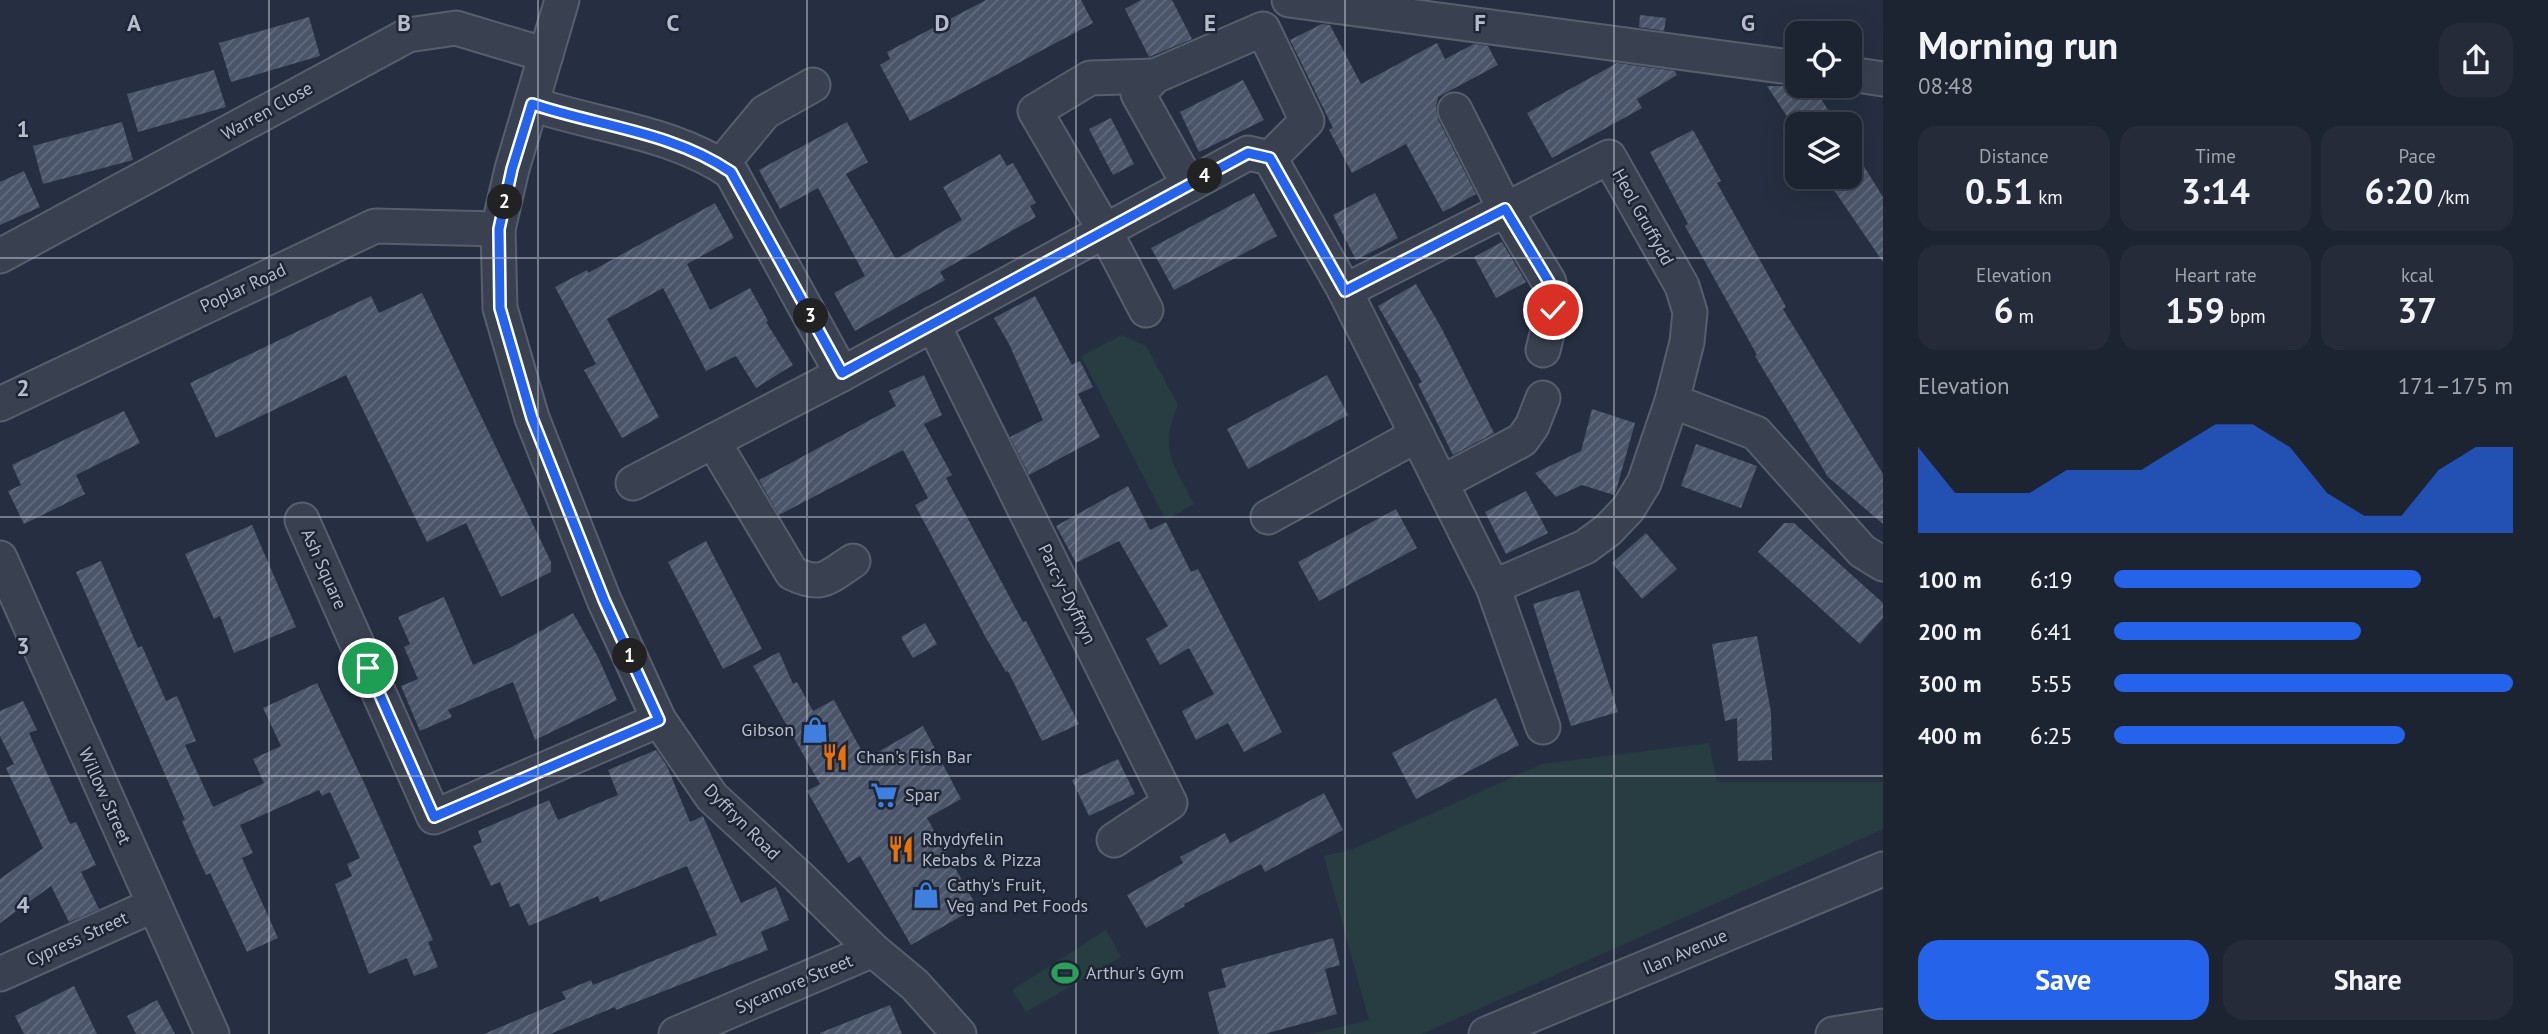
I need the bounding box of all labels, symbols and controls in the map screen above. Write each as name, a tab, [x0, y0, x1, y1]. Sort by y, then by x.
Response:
text: A	[127, 8, 141, 37]
text: B	[397, 8, 411, 37]
text: C	[667, 8, 680, 37]
text: D	[935, 8, 949, 37]
text: E	[1204, 8, 1216, 37]
text: F	[1474, 8, 1486, 37]
text: G	[1741, 8, 1755, 37]
text: Morning run	[1918, 20, 2118, 69]
map controls	[1785, 21, 1862, 189]
button: locate	[1785, 21, 1862, 98]
button: share	[2439, 23, 2513, 97]
text: 08:48	[1918, 71, 1973, 100]
street label: Warren Close	[217, 76, 317, 145]
button: layers	[1785, 112, 1862, 189]
text: 1	[16, 114, 30, 143]
text: Distance	[1979, 144, 2049, 168]
text: Time	[2195, 144, 2236, 168]
text: Pace	[2399, 144, 2436, 168]
pin: 4	[1188, 158, 1222, 194]
text: 4	[1199, 163, 1210, 187]
street label: Heol Gruffydd	[1607, 164, 1679, 269]
text: 0.51	[1965, 168, 2033, 214]
text: 3:14	[2181, 168, 2250, 214]
text: 6:20	[2365, 168, 2433, 214]
pin: 2	[488, 184, 522, 220]
text: km	[2033, 185, 2063, 209]
text: /km	[2433, 185, 2470, 209]
text: 2	[499, 189, 510, 213]
street label: Poplar Road	[196, 258, 289, 317]
text: Elevation	[1976, 263, 2052, 287]
text: Heart rate	[2174, 263, 2257, 287]
text: kcal	[2401, 263, 2433, 287]
pin	[1523, 280, 1583, 340]
text: 6	[1994, 287, 2014, 333]
text: 159	[2165, 287, 2225, 333]
text: 37	[2397, 287, 2437, 333]
icon: check	[1534, 291, 1572, 329]
pin: 3	[794, 298, 828, 334]
text: 3	[805, 303, 816, 327]
text: m	[2014, 304, 2034, 328]
text: bpm	[2225, 304, 2266, 328]
text: Elevation	[1918, 371, 2010, 400]
text: 171–175 m	[2398, 371, 2513, 400]
text: 2	[16, 373, 30, 402]
street label: Ash Square	[296, 525, 352, 613]
street label: Parc-y-Dyffryn	[1033, 540, 1102, 648]
text: 100 m	[1918, 565, 1981, 594]
text: 6:19	[2030, 565, 2073, 594]
text: 200 m	[1918, 617, 1981, 646]
text: 6:41	[2030, 617, 2073, 646]
text: 3	[16, 631, 30, 660]
pin	[338, 638, 398, 698]
pin: 1	[612, 638, 648, 674]
text: 1	[624, 643, 635, 667]
icon: arrive	[349, 649, 387, 687]
text: 300 m	[1918, 669, 1981, 698]
text: 5:55	[2030, 669, 2073, 698]
shop icon: Gibson	[800, 715, 830, 745]
place label: Gibson	[741, 718, 794, 741]
text: 400 m	[1918, 721, 1981, 750]
text: 6:25	[2030, 721, 2073, 750]
restaurant icon: Chan's Fish Bar	[820, 742, 850, 772]
street label: Willow Street	[74, 744, 137, 848]
place label: Chan's Fish Bar	[856, 745, 972, 768]
street label: Dyffryn Road	[699, 779, 785, 865]
supermarket icon: Spar	[869, 780, 899, 810]
place label: Spar	[905, 783, 939, 806]
place label: Rhydyfelin Kebabs & Pizza	[922, 827, 1041, 871]
restaurant icon: Rhydyfelin Kebabs & Pizza	[886, 834, 916, 864]
place label: Cathy's Fruit, Veg and Pet Foods	[946, 873, 1088, 917]
shop icon: Cathy's Fruit, Veg and Pet Foods	[911, 880, 941, 910]
text: 4	[16, 890, 30, 919]
street label: Cypress Street	[22, 906, 131, 971]
street label: Ilan Avenue	[1639, 923, 1731, 980]
button: Save	[1918, 940, 2209, 1020]
button: Share	[2223, 940, 2513, 1020]
street label: Sycamore Street	[732, 949, 856, 1019]
sports icon: Arthur's Gym	[1050, 958, 1080, 988]
place label: Arthur's Gym	[1086, 961, 1184, 984]

